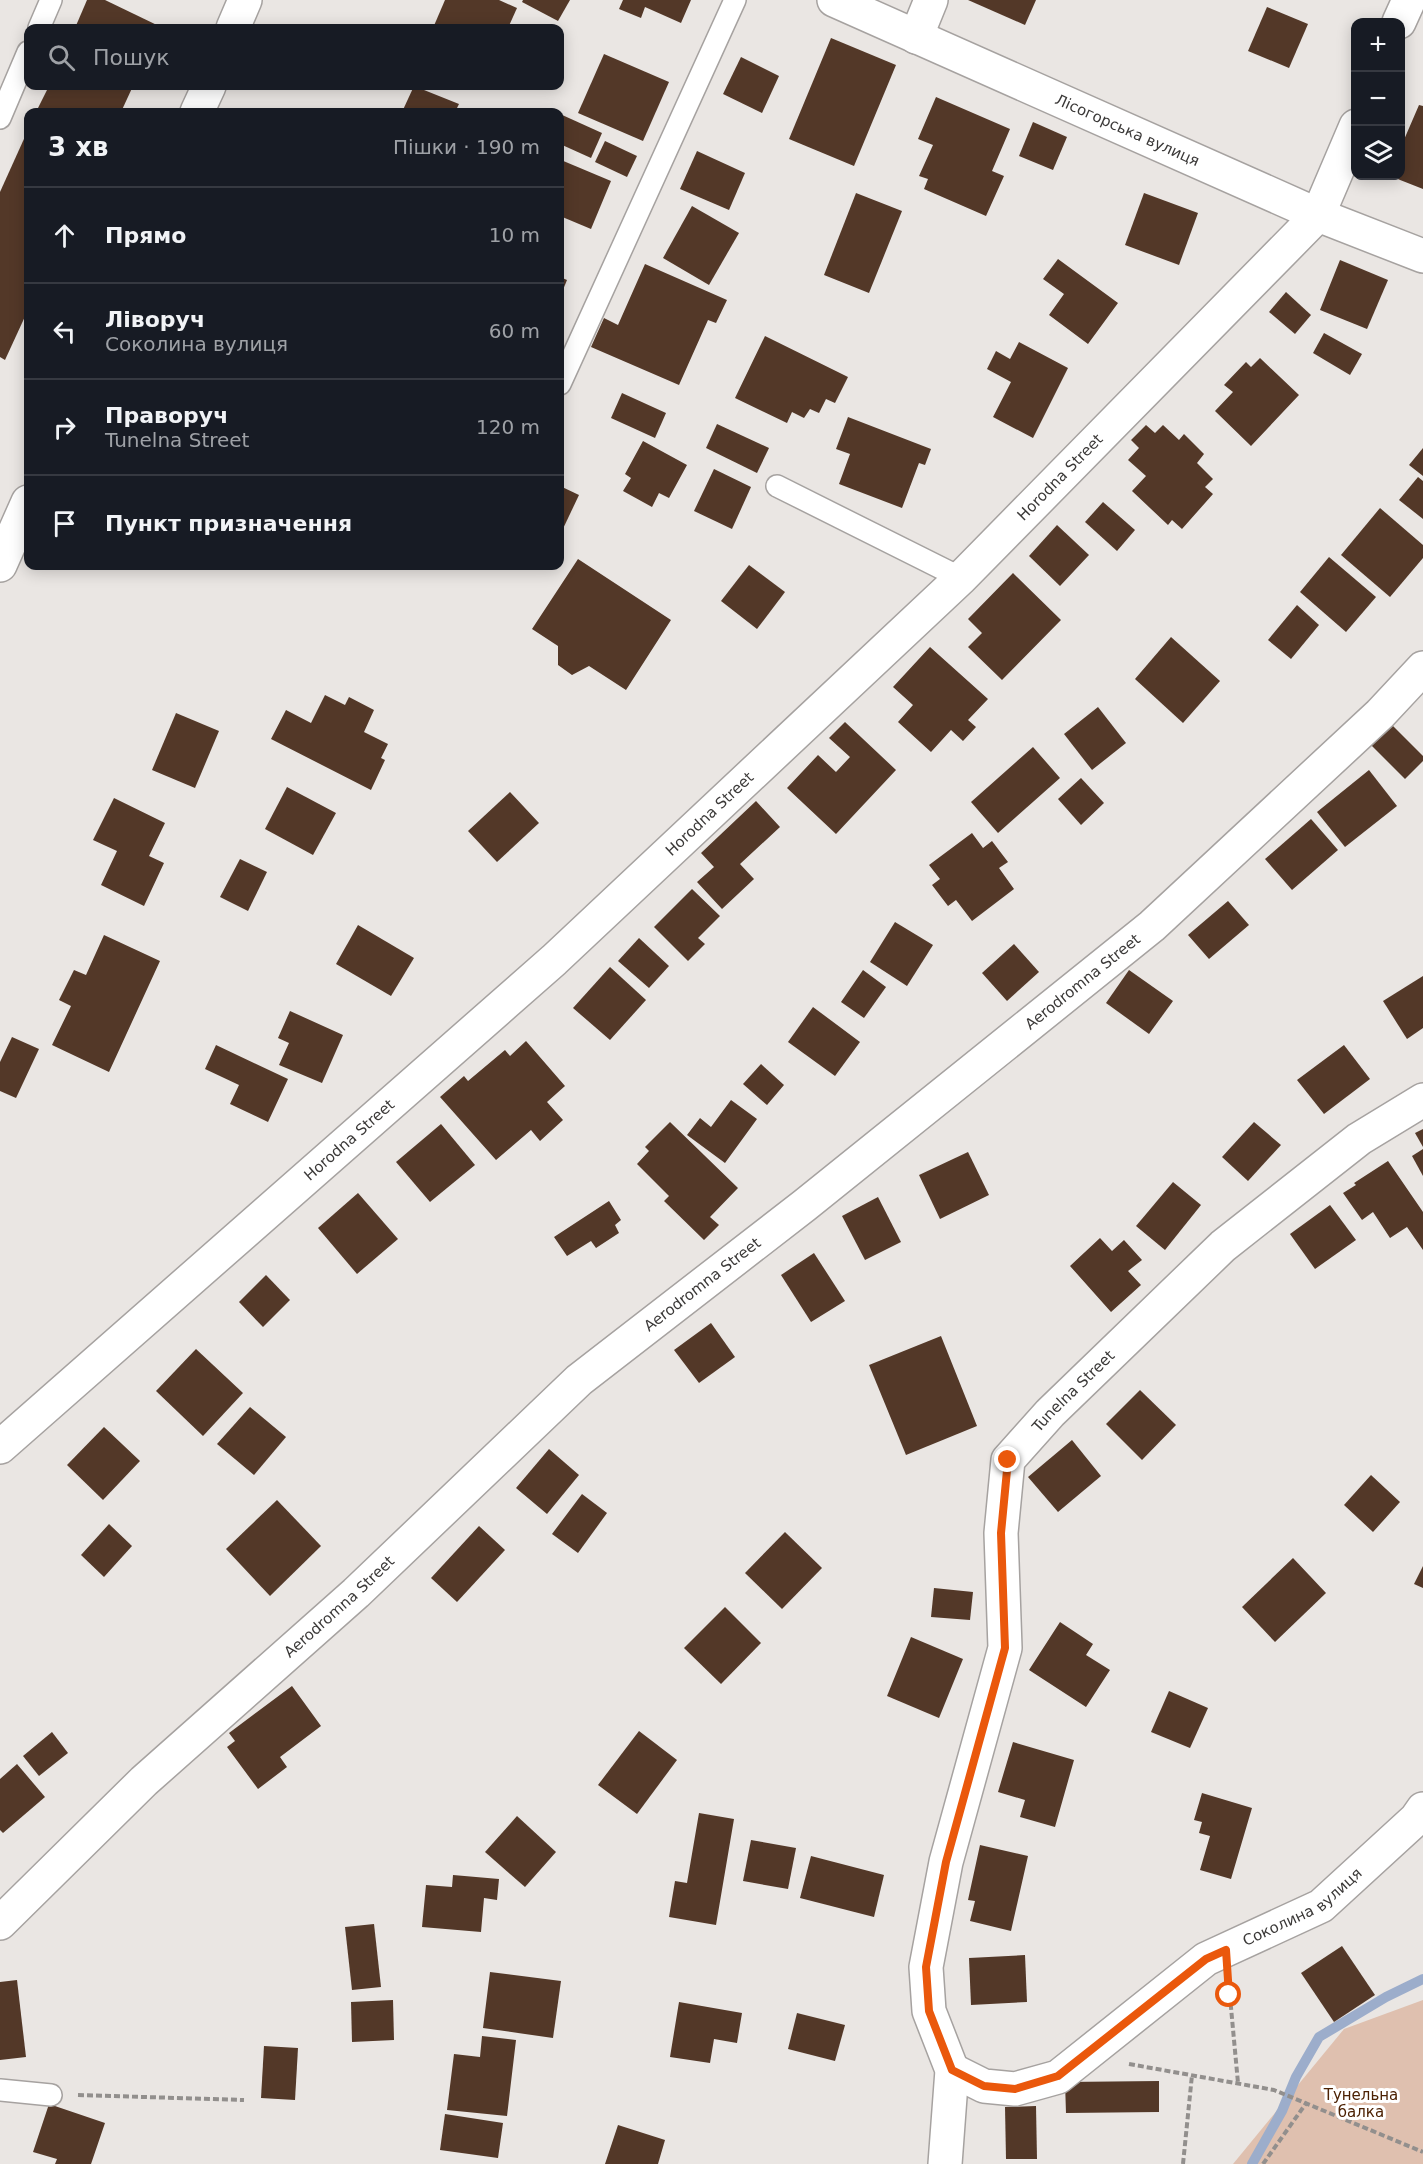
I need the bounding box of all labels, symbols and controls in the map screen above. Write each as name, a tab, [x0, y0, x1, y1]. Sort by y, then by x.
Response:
map controls	[1351, 18, 1405, 180]
button: +	[1351, 18, 1405, 72]
search box	[24, 24, 564, 90]
icon: search	[45, 41, 78, 74]
text: Пошук	[93, 45, 169, 70]
button: −	[1351, 72, 1405, 126]
street label: Лісогорська вулиця	[1052, 90, 1202, 170]
button: layers	[1351, 126, 1405, 180]
text: 3 хв	[48, 132, 108, 162]
text: Пішки · 190 m	[393, 135, 540, 159]
icon: ahead	[48, 219, 81, 252]
text: Прямо	[105, 223, 186, 248]
text: 10 m	[489, 223, 540, 247]
text: Ліворуч	[105, 307, 205, 332]
icon: left	[48, 315, 81, 348]
text: 60 m	[489, 319, 540, 343]
text: Соколина вулиця	[105, 332, 288, 356]
text: Праворуч	[105, 403, 228, 428]
icon: right	[48, 411, 81, 444]
text: 120 m	[476, 415, 540, 439]
text: Tunelna Street	[105, 428, 249, 452]
street label: Horodna Street	[1014, 430, 1107, 524]
icon: arrive	[48, 507, 81, 540]
text: Пункт призначення	[105, 511, 352, 536]
street label: Horodna Street	[662, 768, 757, 860]
street label: Aerodromna Street	[1021, 930, 1144, 1033]
street label: Horodna Street	[300, 1095, 398, 1184]
street label: Aerodromna Street	[640, 1234, 764, 1335]
street label: Tunelna Street	[1028, 1347, 1118, 1436]
route end	[994, 1446, 1020, 1472]
street label: Aerodromna Street	[281, 1552, 398, 1661]
street label: Соколина вулиця	[1240, 1864, 1366, 1950]
route start	[1215, 1981, 1241, 2007]
park label: Тунельна балка	[1323, 2086, 1398, 2121]

